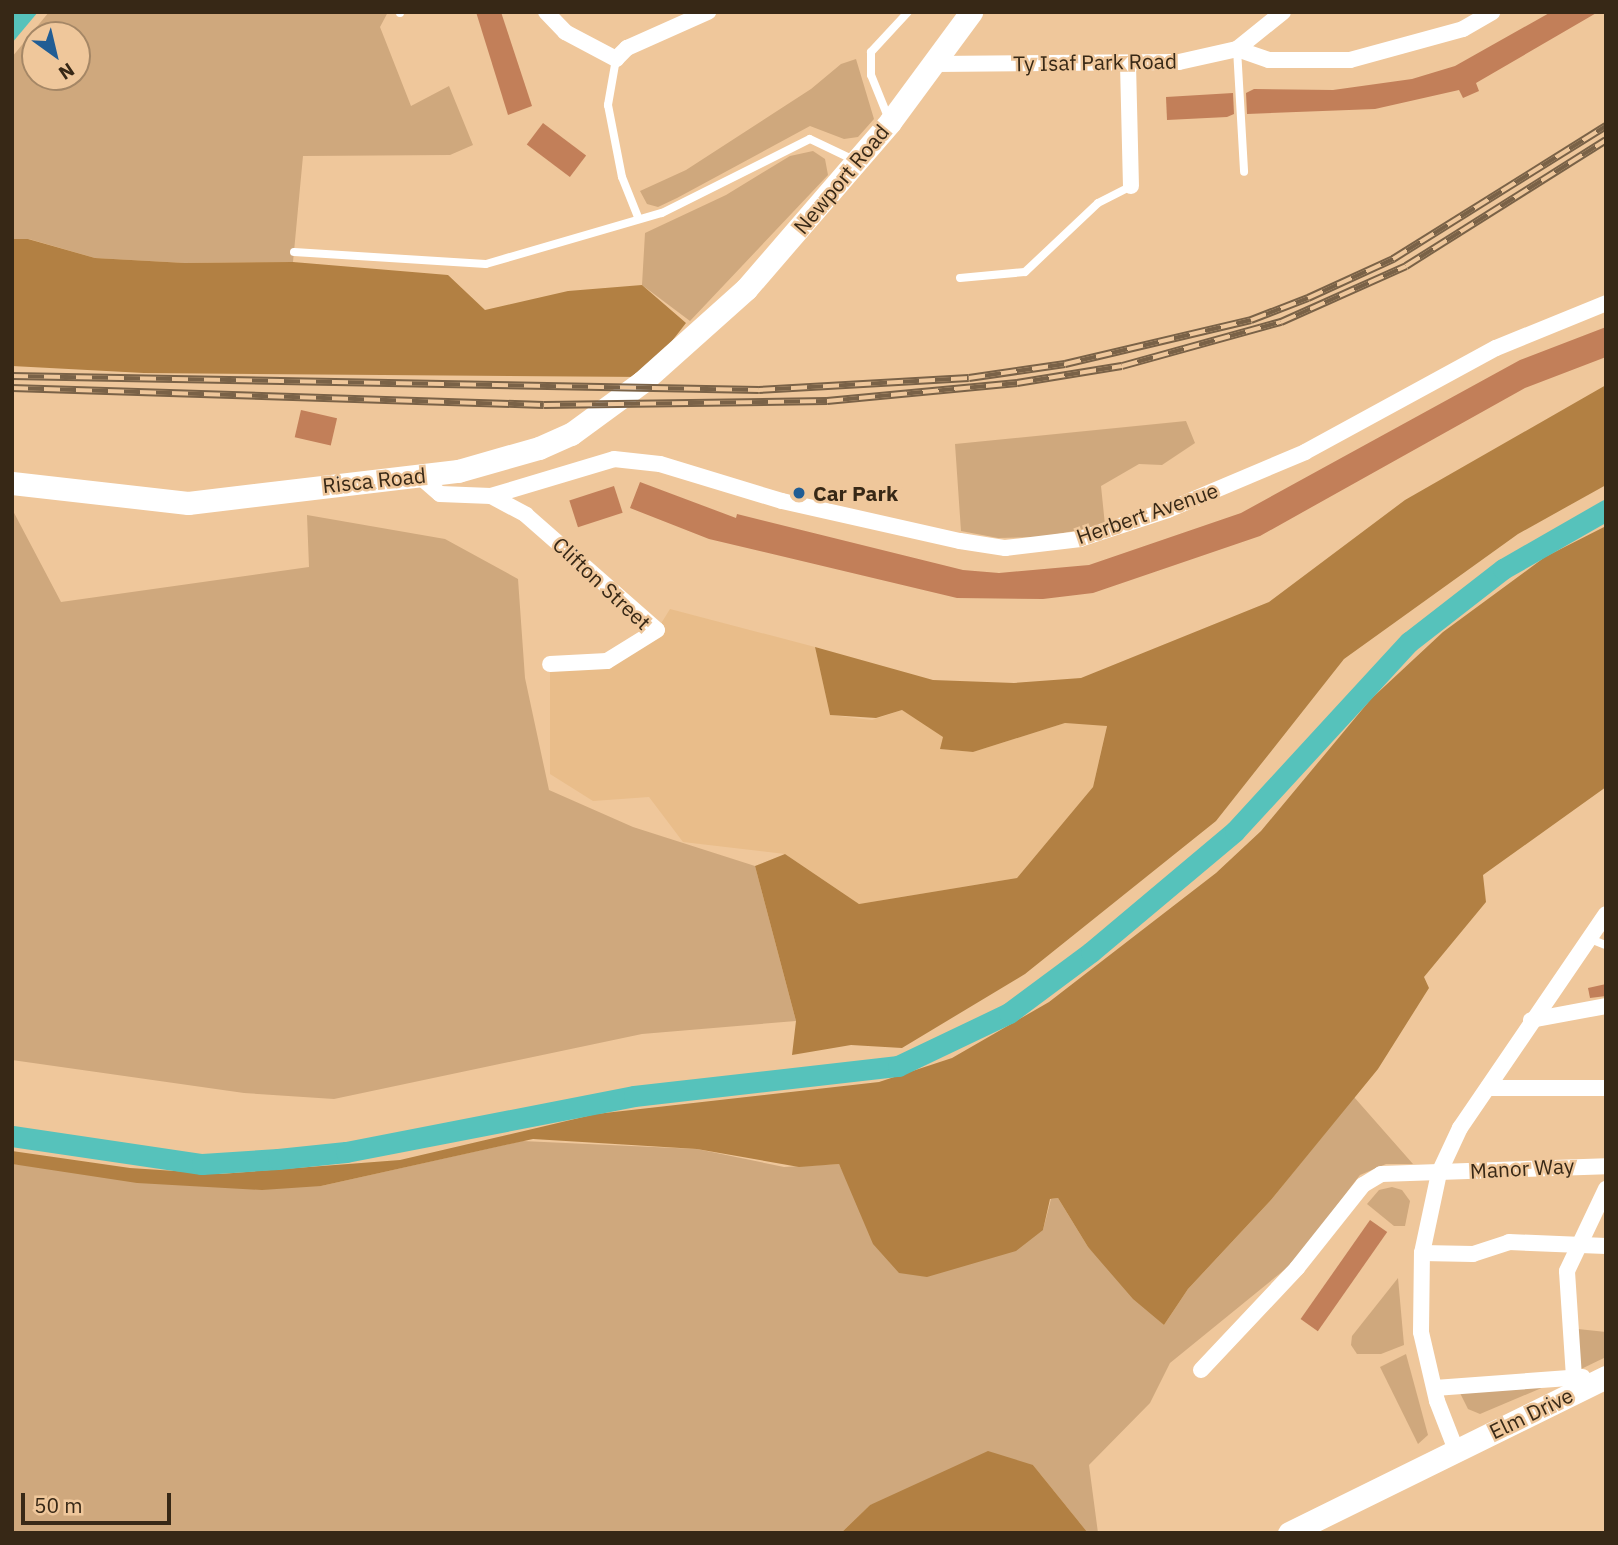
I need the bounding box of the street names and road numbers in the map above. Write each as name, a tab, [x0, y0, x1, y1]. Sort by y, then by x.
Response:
street label: Ty Isaf Park Road	[1013, 48, 1177, 76]
street label: Newport Road	[788, 119, 894, 239]
street label: Risca Road	[321, 462, 427, 498]
street label: Herbert Avenue	[1073, 477, 1221, 549]
street label: Clifton Street	[548, 531, 656, 635]
street label: Manor Way	[1469, 1153, 1575, 1183]
street label: Elm Drive	[1485, 1382, 1577, 1444]

